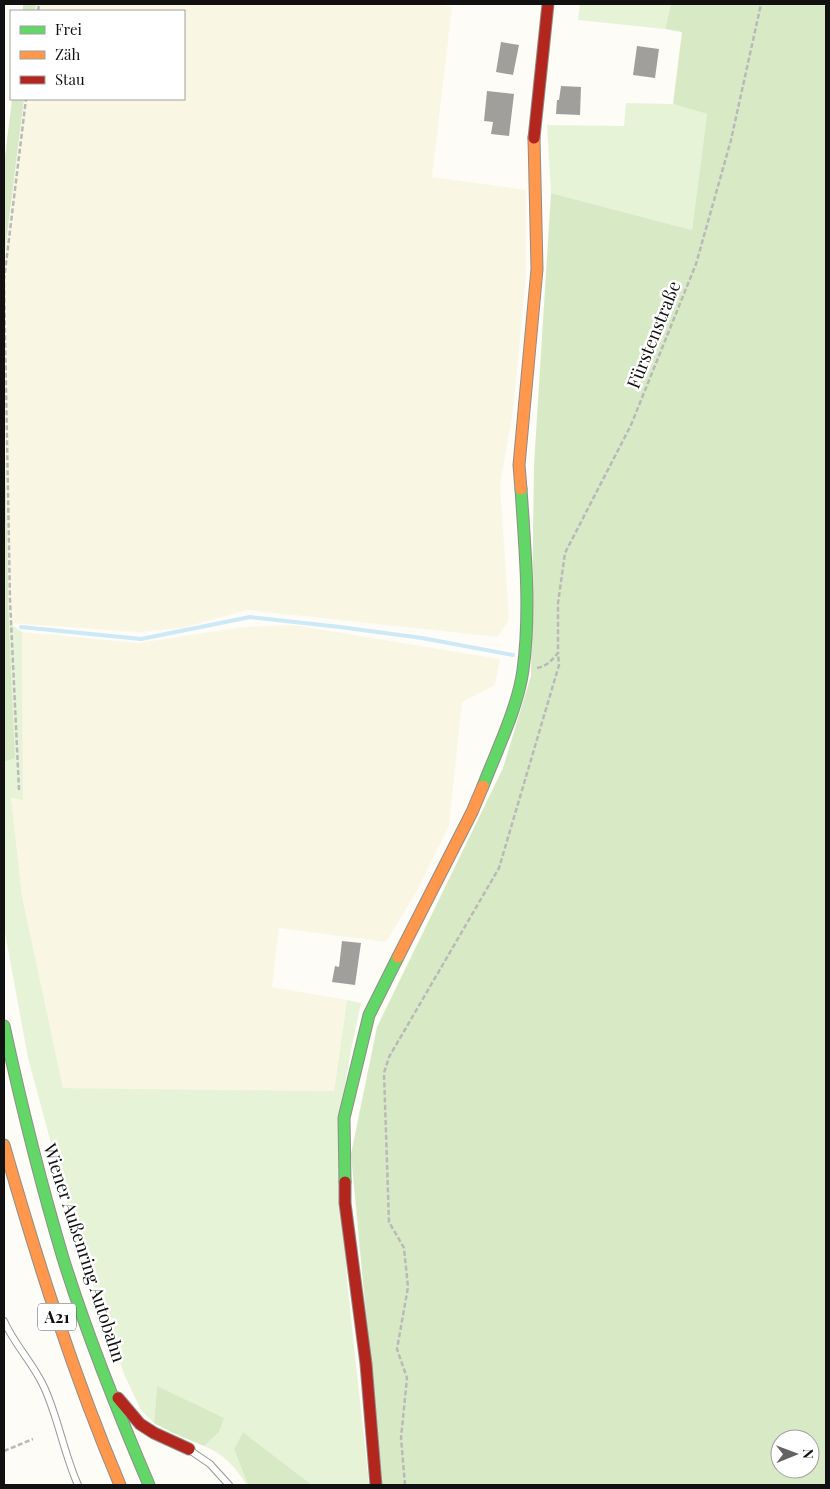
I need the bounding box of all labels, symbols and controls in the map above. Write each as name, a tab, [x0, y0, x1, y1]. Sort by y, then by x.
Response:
legend	[10, 10, 185, 100]
text: Frei	[55, 19, 83, 39]
text: Zäh	[55, 44, 80, 64]
text: Stau	[55, 69, 85, 89]
street label: Fürstenstraße	[621, 277, 686, 392]
street label: Wiener Außenring Autobahn	[38, 1139, 132, 1365]
road number: A21	[38, 1304, 76, 1330]
north arrow	[770, 1429, 820, 1479]
text: N	[799, 1449, 818, 1459]

